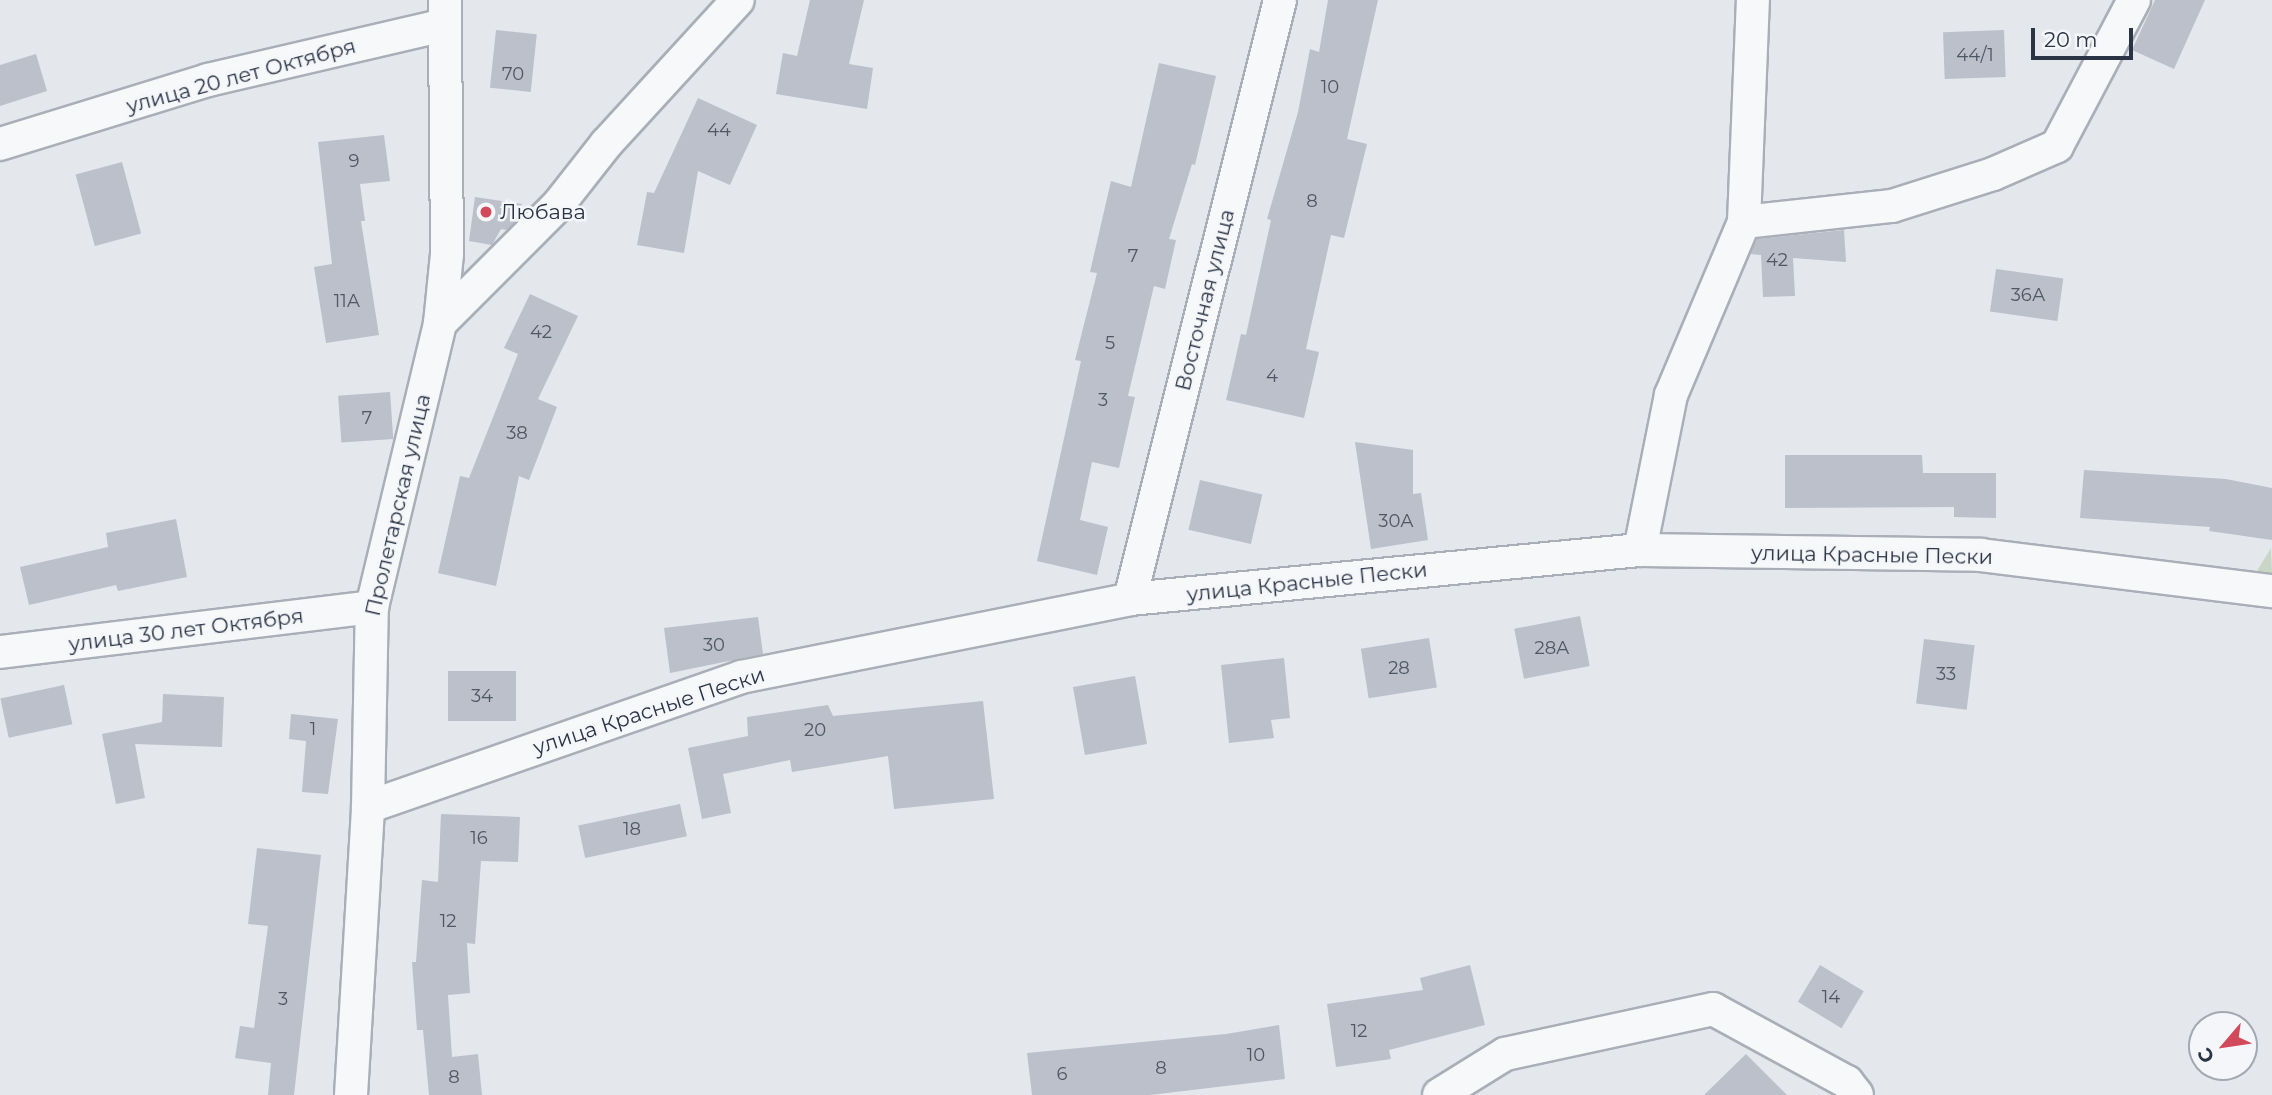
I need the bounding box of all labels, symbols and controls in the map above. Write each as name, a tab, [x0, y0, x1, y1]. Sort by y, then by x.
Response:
scale bar	[2034, 14, 2136, 58]
text: 20 m	[2044, 27, 2098, 52]
street label: улица 20 лет Октября	[124, 33, 358, 119]
house number: 44/1	[1956, 44, 1994, 66]
house number: 70	[502, 63, 524, 85]
house number: 10	[1321, 76, 1339, 98]
house number: 44	[707, 119, 731, 141]
house number: 9	[349, 150, 359, 172]
house number: 8	[1306, 190, 1318, 212]
place label: Любава	[500, 199, 586, 225]
marker: Любава	[478, 204, 494, 220]
street label: Восточная улица	[1170, 207, 1240, 393]
house number: 7	[1128, 245, 1138, 267]
house number: 42	[1766, 249, 1788, 271]
house number: 36А	[2011, 284, 2045, 306]
house number: 11А	[334, 290, 360, 312]
house number: 42	[530, 321, 552, 343]
house number: 5	[1105, 332, 1115, 354]
house number: 4	[1266, 365, 1278, 387]
house number: 3	[1098, 389, 1108, 411]
street label: Пролетарская улица	[360, 391, 436, 619]
house number: 7	[362, 407, 372, 429]
house number: 38	[506, 422, 528, 444]
house number: 30А	[1378, 510, 1414, 532]
street label: улица Красные Пески	[1751, 540, 1993, 570]
street label: улица Красные Пески	[1185, 557, 1429, 607]
street label: улица 30 лет Октября	[67, 603, 305, 657]
house number: 30	[703, 634, 725, 656]
house number: 28А	[1534, 637, 1570, 659]
house number: 28	[1388, 657, 1410, 679]
street label: улица Красные Пески	[530, 662, 768, 760]
house number: 33	[1936, 663, 1956, 685]
house number: 34	[471, 685, 493, 707]
house number: 1	[310, 718, 316, 740]
house number: 20	[804, 719, 826, 741]
house number: 18	[623, 818, 641, 840]
house number: 16	[470, 827, 488, 849]
house number: 12	[440, 910, 456, 932]
house number: 14	[1822, 986, 1840, 1008]
house number: 3	[278, 988, 288, 1010]
north arrow	[2188, 1011, 2258, 1081]
house number: 12	[1351, 1020, 1367, 1042]
house number: 10	[1247, 1044, 1265, 1066]
text: С	[2193, 1044, 2219, 1067]
house number: 8	[1155, 1057, 1167, 1079]
house number: 6	[1057, 1063, 1067, 1085]
house number: 8	[448, 1066, 460, 1088]

